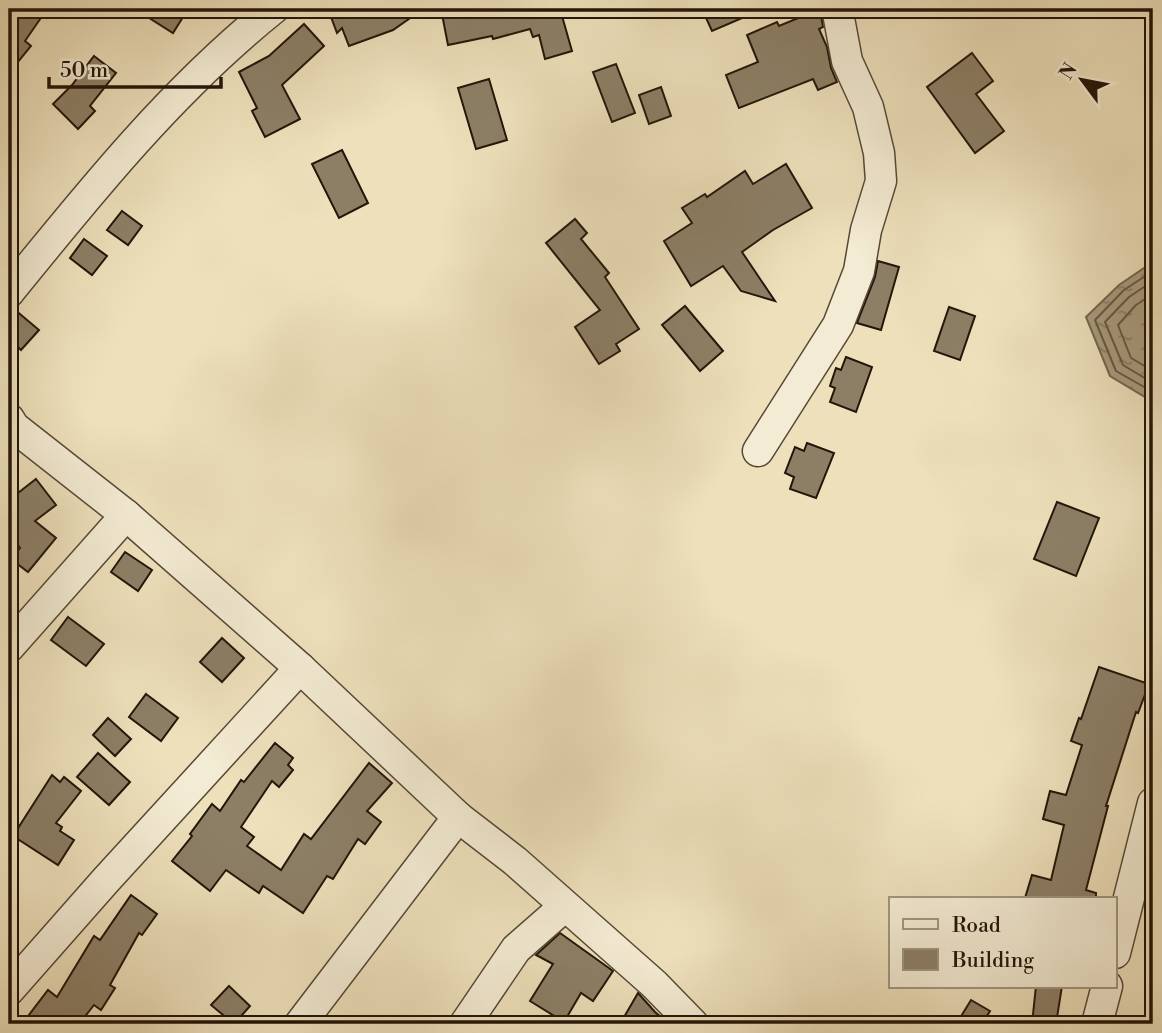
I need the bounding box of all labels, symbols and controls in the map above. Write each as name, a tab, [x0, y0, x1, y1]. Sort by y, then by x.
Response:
scale bar	[49, 46, 220, 90]
north arrow	[1046, 46, 1116, 116]
text: 50 m	[60, 58, 108, 84]
text: N	[1054, 59, 1083, 84]
legend	[889, 897, 1116, 988]
text: Road	[952, 913, 1001, 939]
text: Building	[951, 948, 1034, 974]

